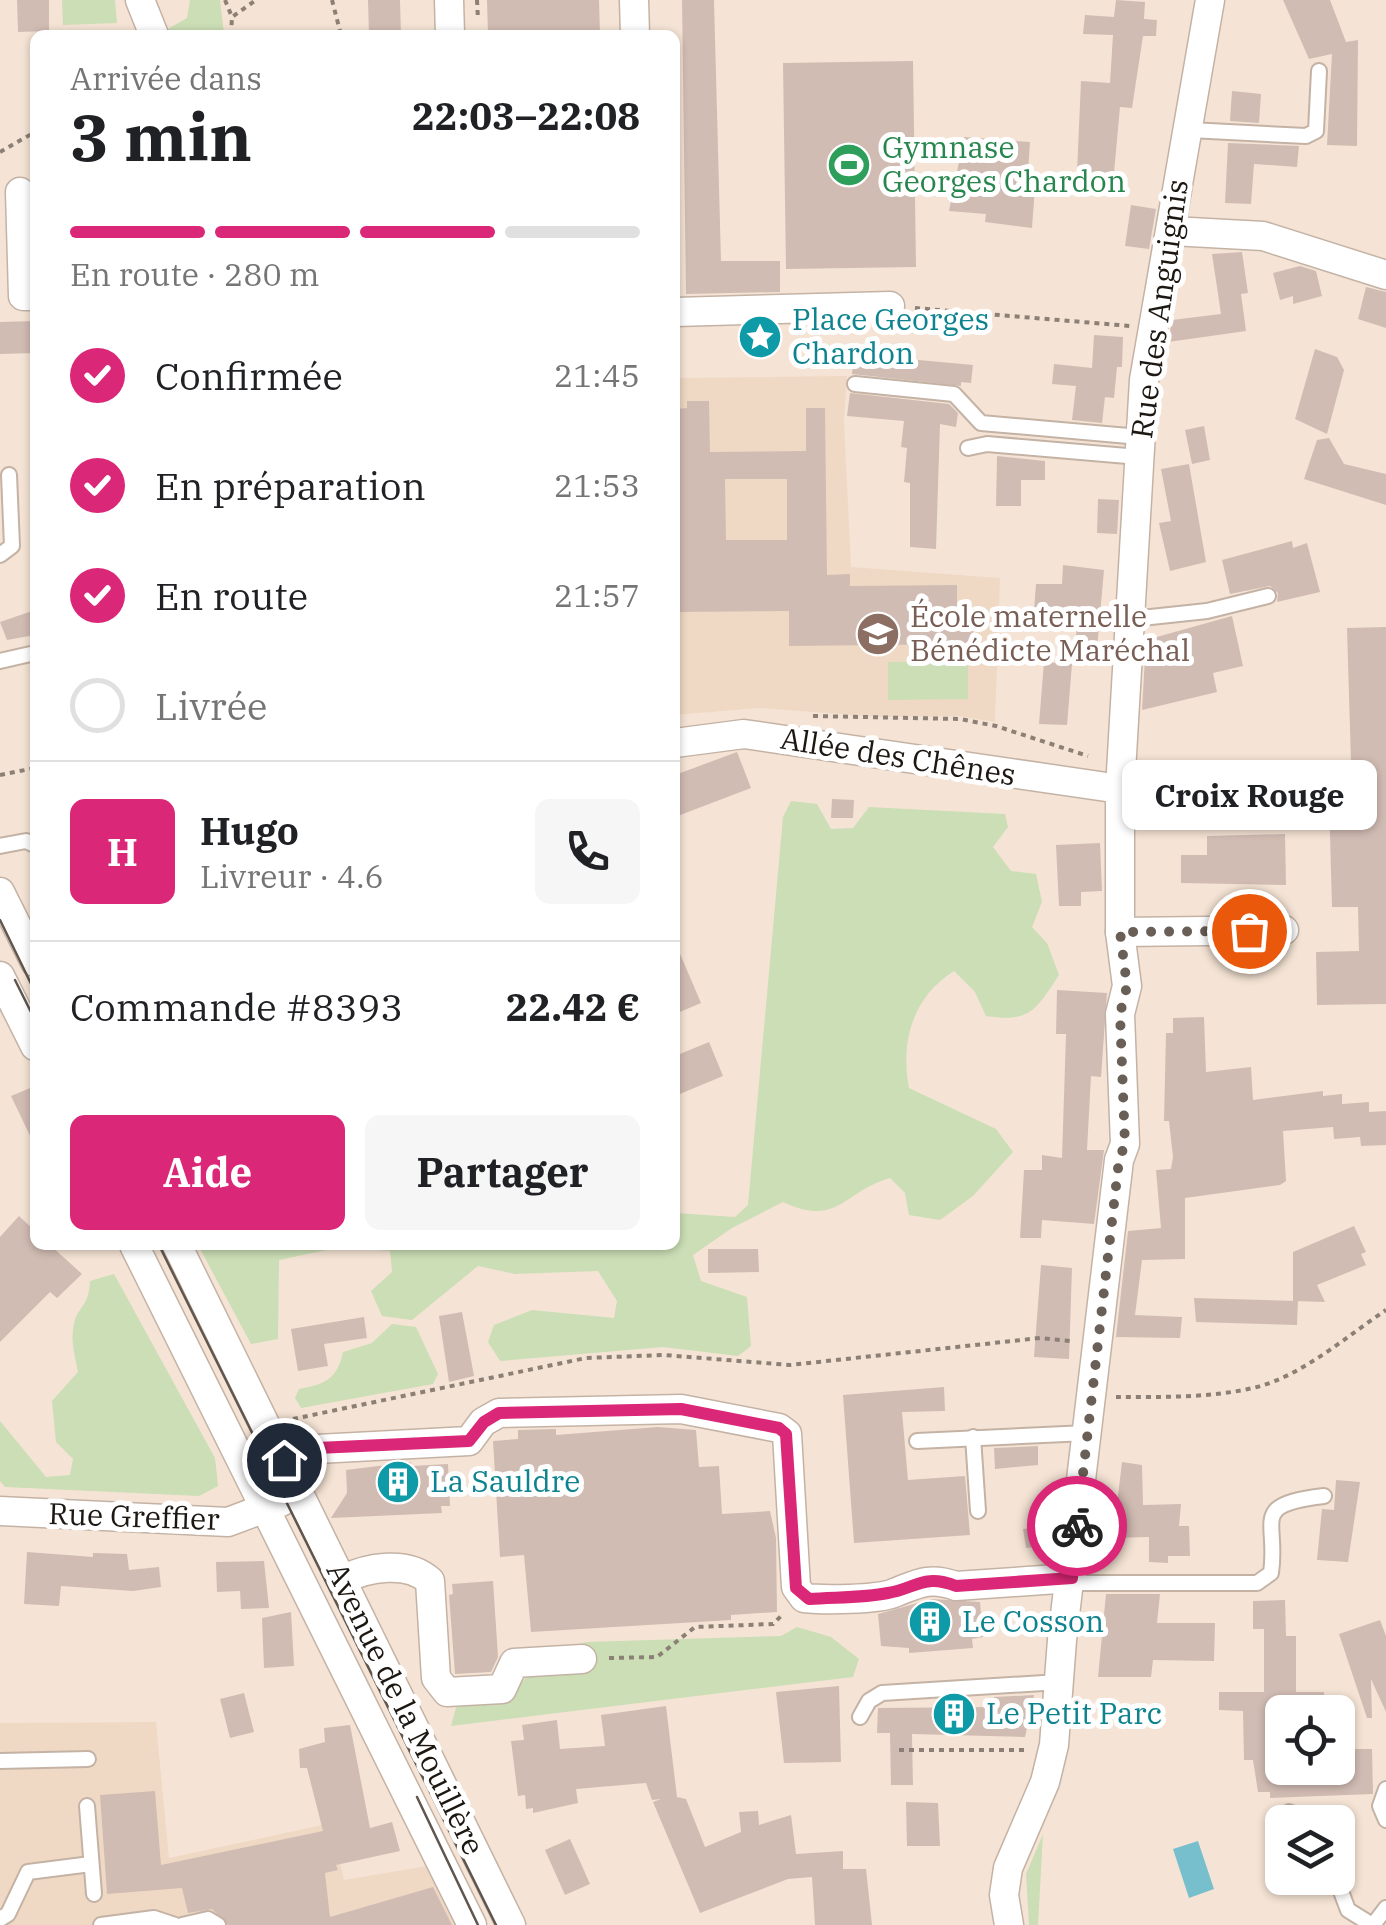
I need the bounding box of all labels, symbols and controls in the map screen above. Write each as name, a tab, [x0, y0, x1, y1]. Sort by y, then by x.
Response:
text: Arrivée dans	[70, 57, 262, 99]
text: 22:03–22:08	[412, 91, 640, 140]
text: 3 min	[70, 94, 252, 179]
place label: Gymnase Georges Chardon	[882, 127, 1126, 200]
sports icon: Gymnase Georges Chardon	[826, 142, 872, 188]
street label: Rue des Anguignis	[1121, 177, 1196, 441]
text: En route · 280 m	[70, 253, 320, 295]
place label: Place Georges Chardon	[792, 299, 989, 372]
place icon: Place Georges Chardon	[737, 314, 783, 360]
icon: check	[70, 348, 125, 403]
text: Confirmée	[155, 351, 343, 400]
text: 21:45	[554, 354, 640, 396]
icon: check	[70, 458, 125, 513]
text: En préparation	[155, 461, 426, 510]
text: 21:53	[554, 464, 640, 506]
icon: check	[70, 568, 125, 623]
text: En route	[155, 571, 308, 620]
text: 21:57	[554, 574, 640, 616]
place label: École maternelle Bénédicte Maréchal	[910, 596, 1190, 669]
school or university icon: École maternelle Bénédicte Maréchal	[855, 611, 901, 657]
text: Livrée	[155, 681, 267, 730]
street label: Allée des Chênes	[778, 718, 1019, 793]
callout: Croix Rouge	[1122, 761, 1376, 831]
text: Croix Rouge	[1154, 774, 1345, 816]
button: phone	[535, 799, 640, 904]
text: Hugo	[200, 806, 299, 855]
text: H	[107, 827, 138, 876]
text: Livreur · 4.6	[200, 855, 384, 897]
pin	[1207, 889, 1292, 974]
icon: bag	[1222, 904, 1277, 959]
text: Commande #8393	[70, 982, 403, 1031]
text: 22.42 €	[506, 982, 640, 1031]
button: Aide	[70, 1115, 345, 1230]
button: Partager	[365, 1115, 640, 1230]
pin	[242, 1418, 327, 1503]
icon: home	[257, 1433, 312, 1488]
building icon: La Sauldre	[375, 1459, 421, 1505]
place label: La Sauldre	[430, 1461, 580, 1500]
courier	[1027, 1476, 1127, 1576]
street label: Rue Greffier	[48, 1493, 220, 1538]
icon: bike	[1050, 1499, 1105, 1554]
street label: Avenue de la Mouillère	[319, 1556, 494, 1861]
building icon: Le Cosson	[907, 1599, 953, 1645]
place label: Le Cosson	[962, 1601, 1104, 1640]
building icon: Le Petit Parc	[931, 1691, 977, 1737]
place label: Le Petit Parc	[986, 1693, 1162, 1732]
map controls	[1265, 1695, 1355, 1895]
button: locate	[1265, 1695, 1355, 1785]
button: layers	[1265, 1805, 1355, 1895]

